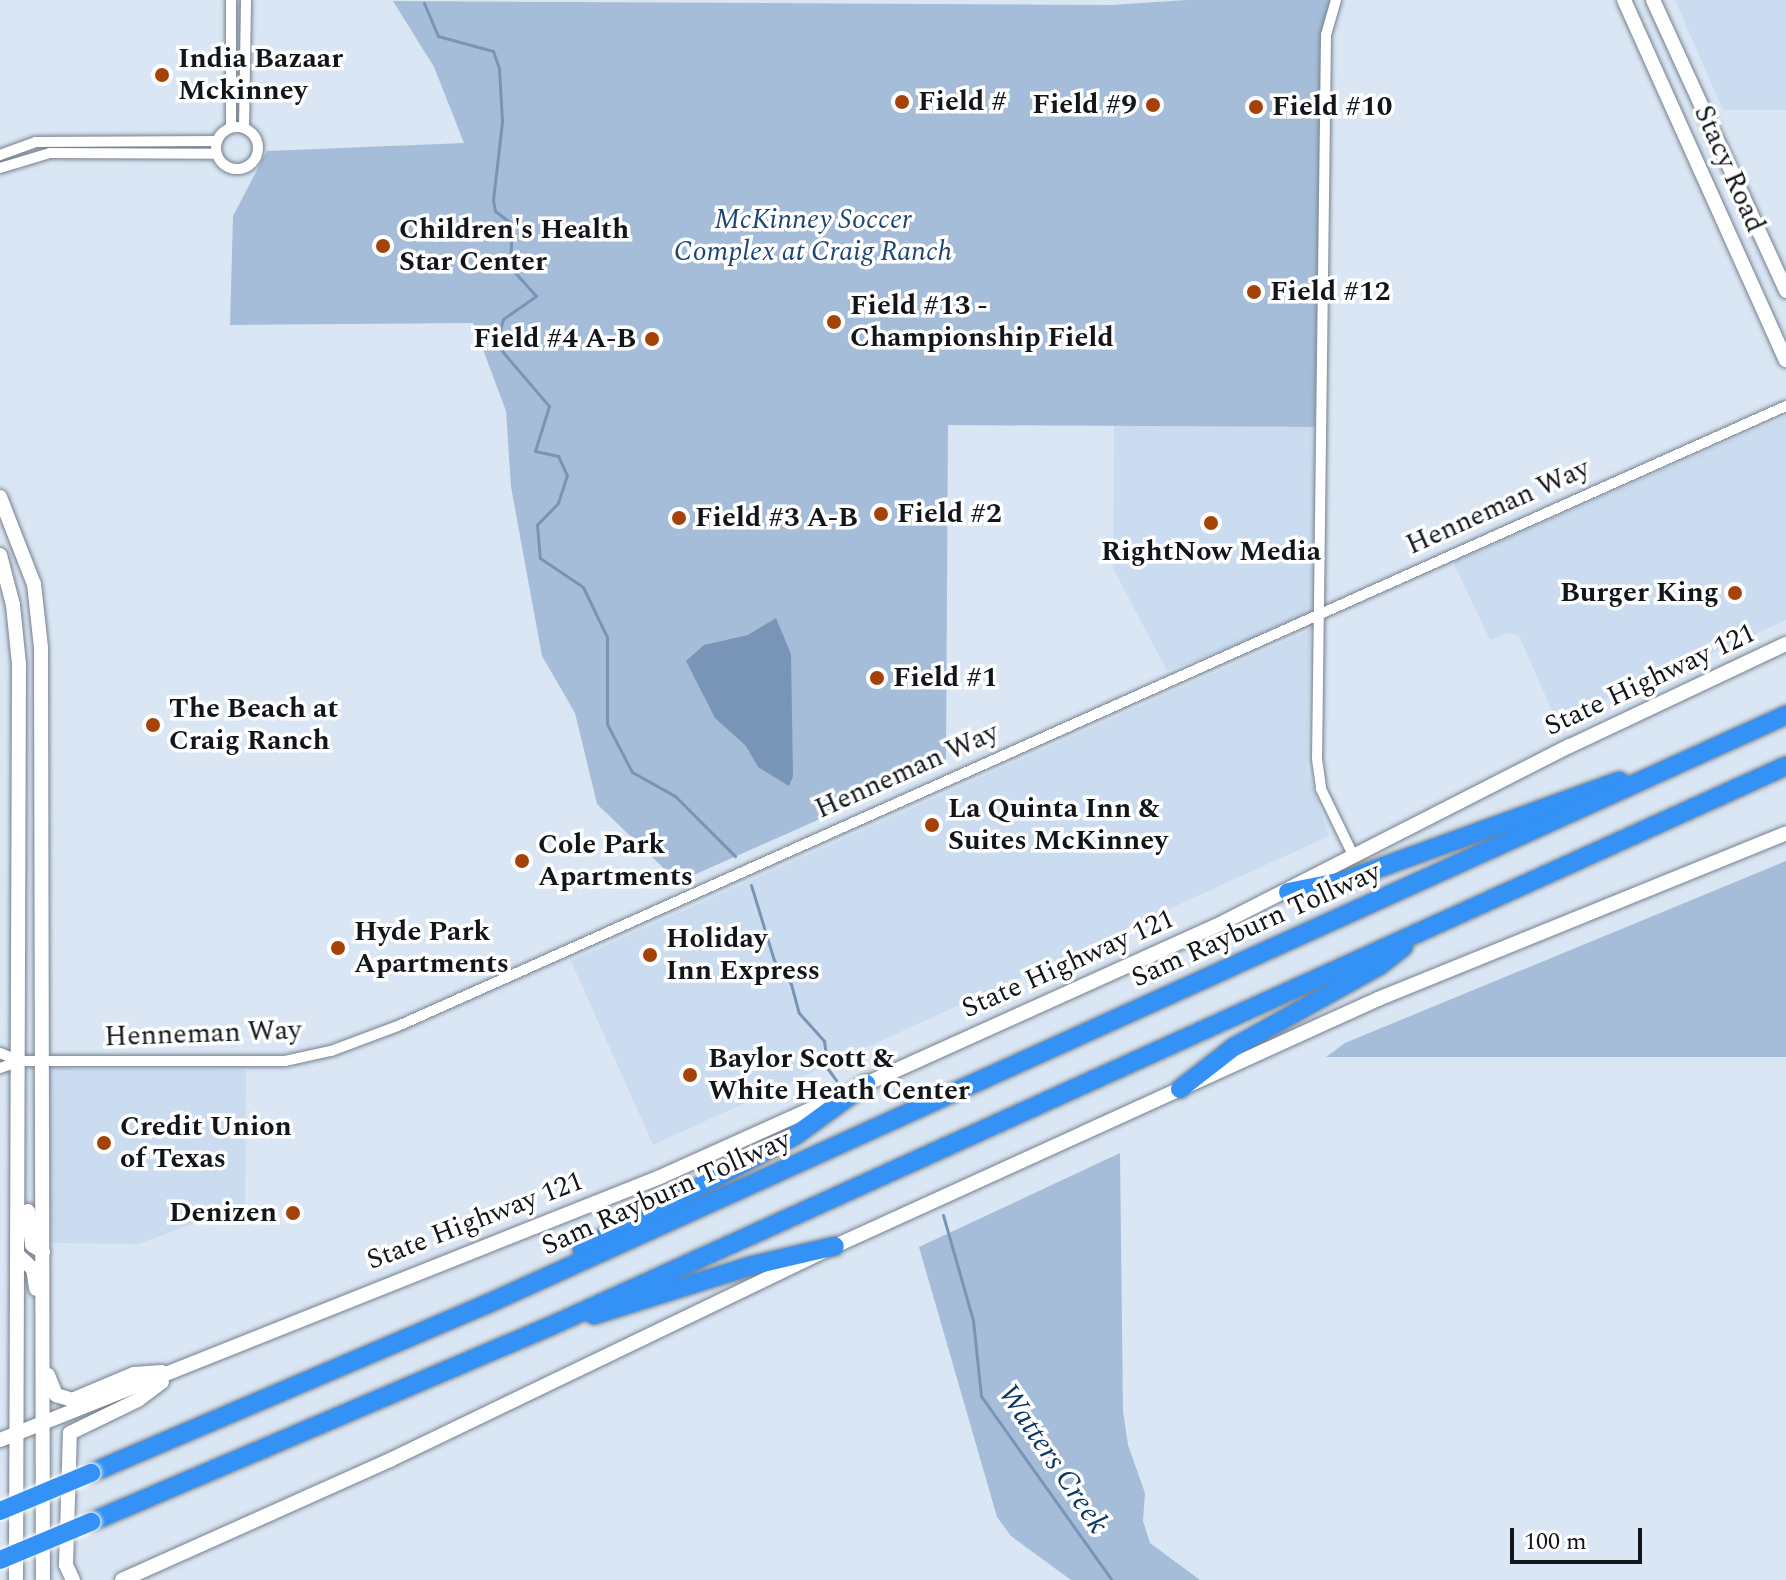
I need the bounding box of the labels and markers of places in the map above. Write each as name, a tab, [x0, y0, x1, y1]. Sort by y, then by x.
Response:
place label: India Bazaar Mckinney	[178, 42, 343, 108]
marker: India Bazaar Mckinney	[153, 66, 171, 84]
place label: Field #	[918, 85, 1007, 119]
place label: Field #9	[1032, 88, 1137, 122]
place label: Field #10	[1272, 90, 1392, 124]
marker: Field #	[893, 93, 911, 111]
marker: Field #9	[1144, 96, 1162, 114]
marker: Field #10	[1247, 98, 1265, 116]
place label: Children's Health Star Center	[399, 213, 629, 279]
marker: Children's Health Star Center	[374, 237, 392, 255]
place label: Field #12	[1270, 275, 1390, 309]
marker: Field #12	[1245, 283, 1263, 301]
place label: Field #13 - Championship Field	[850, 289, 1114, 355]
marker: Field #13 - Championship Field	[825, 313, 843, 331]
place label: Field #4 A-B	[473, 322, 636, 356]
marker: Field #4 A-B	[643, 330, 661, 348]
place label: Field #2	[897, 497, 1002, 531]
place label: Field #3 A-B	[695, 501, 858, 535]
marker: Field #2	[872, 505, 890, 523]
marker: Field #3 A-B	[670, 509, 688, 527]
marker: RightNow Media	[1202, 514, 1220, 532]
place label: RightNow Media	[1101, 535, 1321, 569]
place label: Burger King	[1560, 576, 1719, 610]
marker: Burger King	[1726, 584, 1744, 602]
place label: Field #1	[893, 661, 998, 695]
marker: Field #1	[868, 669, 886, 687]
place label: The Beach at Craig Ranch	[169, 692, 338, 758]
marker: The Beach at Craig Ranch	[144, 716, 162, 734]
place label: La Quinta Inn & Suites McKinney	[948, 792, 1168, 858]
marker: La Quinta Inn & Suites McKinney	[923, 816, 941, 834]
place label: Cole Park Apartments	[538, 828, 693, 894]
marker: Cole Park Apartments	[513, 852, 531, 870]
place label: Hyde Park Apartments	[354, 915, 509, 981]
place label: Holiday Inn Express	[666, 922, 820, 988]
marker: Hyde Park Apartments	[329, 939, 347, 957]
marker: Holiday Inn Express	[641, 946, 659, 964]
place label: Baylor Scott & White Heath Center	[708, 1042, 970, 1108]
marker: Baylor Scott & White Heath Center	[679, 1064, 701, 1086]
place label: Credit Union of Texas	[120, 1110, 292, 1176]
marker: Credit Union of Texas	[95, 1134, 113, 1152]
place label: Denizen	[169, 1196, 277, 1230]
marker: Denizen	[284, 1204, 302, 1222]

